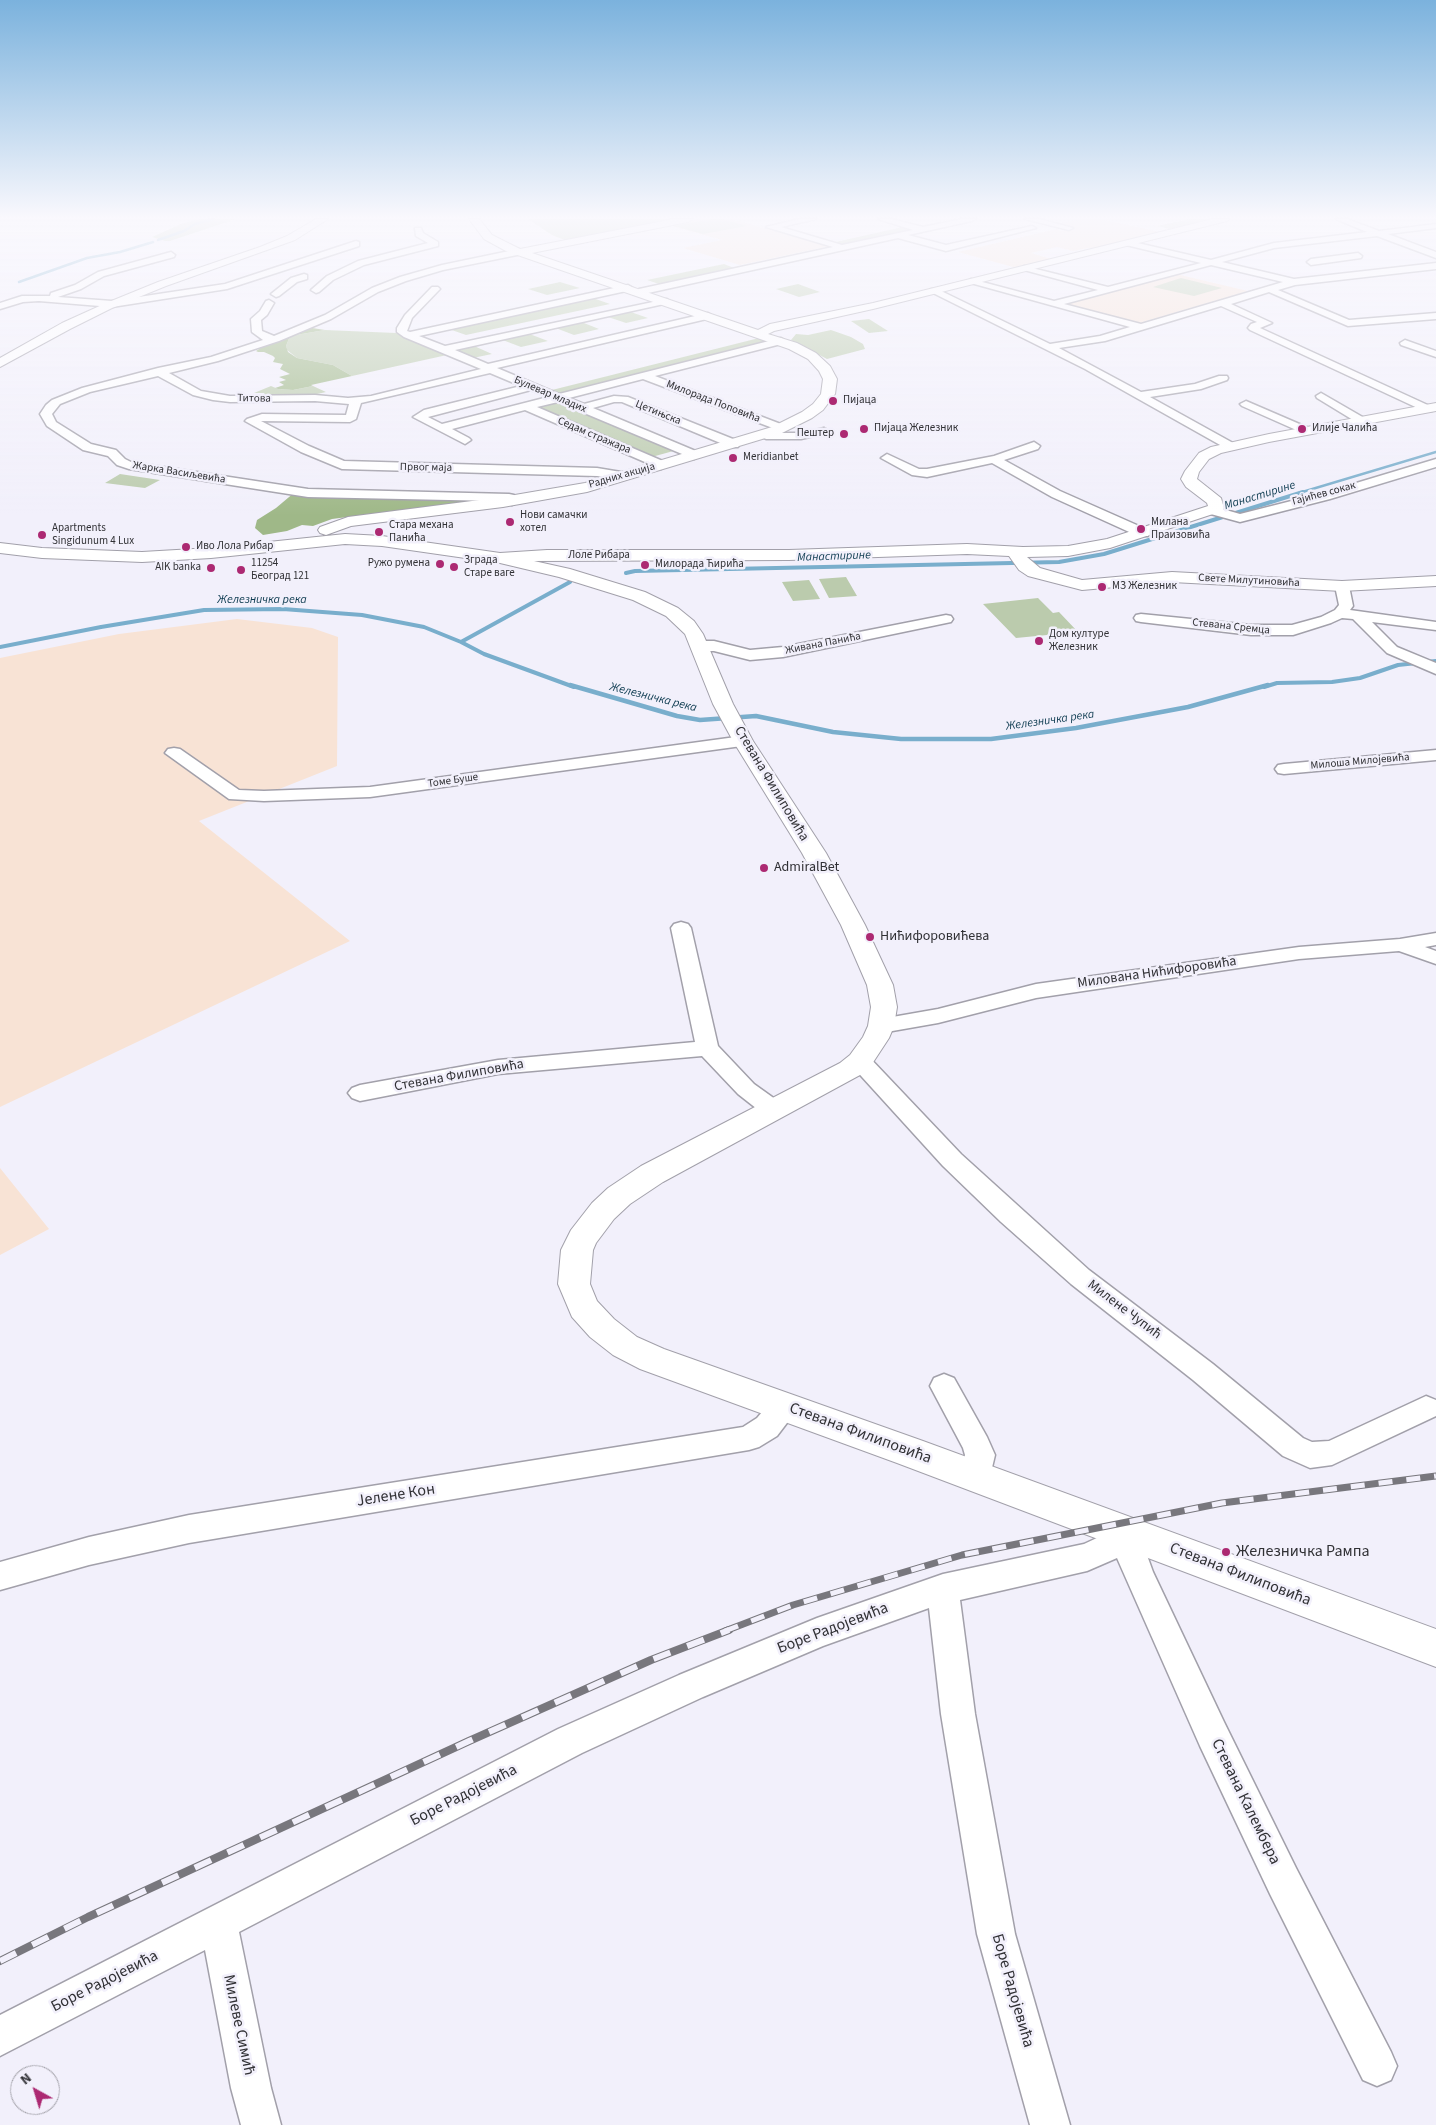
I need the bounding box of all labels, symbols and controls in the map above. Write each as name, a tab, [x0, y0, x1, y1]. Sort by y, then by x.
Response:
street label: Булевар младих	[512, 374, 588, 416]
street label: Милорада Поповића	[664, 378, 762, 426]
street label: Титова	[237, 392, 271, 406]
place label: Пијаца	[843, 394, 876, 408]
marker: Пијаца	[827, 395, 839, 407]
street label: Цетињска	[633, 398, 683, 428]
street label: Седам стражара	[555, 415, 633, 457]
place label: Пијаца Железник	[874, 422, 958, 436]
place label: Илије Чалића	[1312, 422, 1377, 436]
marker: Пијаца Железник	[858, 423, 870, 435]
marker: Илије Чалића	[1296, 423, 1308, 435]
place label: Пештер	[797, 427, 834, 441]
marker: Пештер	[838, 428, 850, 440]
place label: Meridianbet	[743, 451, 798, 465]
marker: Meridianbet	[727, 452, 739, 464]
street label: Жарка Васиљевића	[132, 459, 226, 487]
street label: Радних акција	[587, 460, 657, 492]
street label: Првог маја	[400, 461, 452, 475]
water label: Манастирине	[1223, 478, 1297, 514]
street label: Гајићев сокак	[1291, 479, 1357, 509]
place label: Нови самачки хотел	[520, 509, 587, 535]
marker: Нови самачки хотел	[504, 516, 516, 528]
place label: Милана Праизовића	[1151, 516, 1210, 542]
place label: Стара механа Панића	[389, 519, 453, 545]
place label: Apartments Singidunum 4 Lux	[52, 522, 134, 548]
marker: Милана Праизовића	[1135, 523, 1147, 535]
marker: Стара механа Панића	[373, 526, 385, 538]
marker: Apartments Singidunum 4 Lux	[36, 529, 48, 541]
place label: Иво Лола Рибар	[196, 540, 273, 554]
marker: Иво Лола Рибар	[180, 541, 192, 553]
street label: Лоле Рибара	[568, 549, 630, 563]
water label: Манастирине	[797, 549, 871, 565]
place label: Зграда Старе ваге	[464, 554, 515, 580]
place label: 11254 Београд 121	[251, 557, 309, 583]
place label: Ружо румена	[368, 557, 430, 571]
marker: Ружо румена	[434, 558, 446, 570]
place label: Милорада Ћирића	[655, 558, 744, 572]
marker: Милорада Ћирића	[639, 559, 651, 571]
place label: AIK banka	[155, 561, 201, 575]
marker: Зграда Старе ваге	[448, 561, 460, 573]
marker: AIK banka	[205, 562, 217, 574]
marker: 11254 Београд 121	[235, 564, 247, 576]
street label: Свете Милутиновића	[1198, 572, 1300, 590]
place label: МЗ Железник	[1112, 580, 1177, 594]
marker: МЗ Железник	[1096, 581, 1108, 593]
water label: Железничка река	[217, 593, 307, 607]
street label: Стевана Сремца	[1192, 616, 1270, 638]
place label: Дом културе Железник	[1049, 628, 1109, 654]
street label: Живана Панића	[784, 630, 862, 658]
marker: Дом културе Железник	[1033, 635, 1045, 647]
water label: Железничка река	[608, 680, 698, 716]
water label: Железничка река	[1005, 708, 1095, 734]
street label: Стевана Филиповића	[730, 723, 812, 845]
street label: Милоша Милојевића	[1310, 751, 1410, 773]
street label: Томе Буше	[427, 771, 479, 791]
place label: AdmiralBet	[774, 860, 839, 876]
marker: AdmiralBet	[758, 862, 770, 874]
place label: Нићифоровићева	[880, 929, 989, 945]
marker: Нићифоровићева	[864, 931, 876, 943]
street label: Милована Нићифоровића	[1076, 954, 1238, 992]
street label: Стевана Филиповића	[393, 1056, 525, 1096]
street label: Милене Чупић	[1084, 1277, 1164, 1343]
street label: Стевана Филиповића	[786, 1399, 934, 1469]
street label: Јелене Кон	[355, 1480, 437, 1512]
street label: Стевана Филиповића	[1167, 1539, 1313, 1611]
place label: Железничка Рампа	[1236, 1542, 1370, 1562]
marker: Железничка Рампа	[1220, 1546, 1232, 1558]
street label: Боре Радојевића	[775, 1599, 891, 1659]
street label: Стевана Калембера	[1206, 1736, 1284, 1868]
street label: Боре Радојевића	[407, 1761, 521, 1831]
street label: Боре Радојевића	[987, 1932, 1037, 2050]
street label: Боре Радојевића	[48, 1947, 162, 2017]
street label: Милеве Симић	[218, 1973, 258, 2077]
north arrow	[10, 2065, 60, 2115]
text: N	[16, 2068, 36, 2090]

